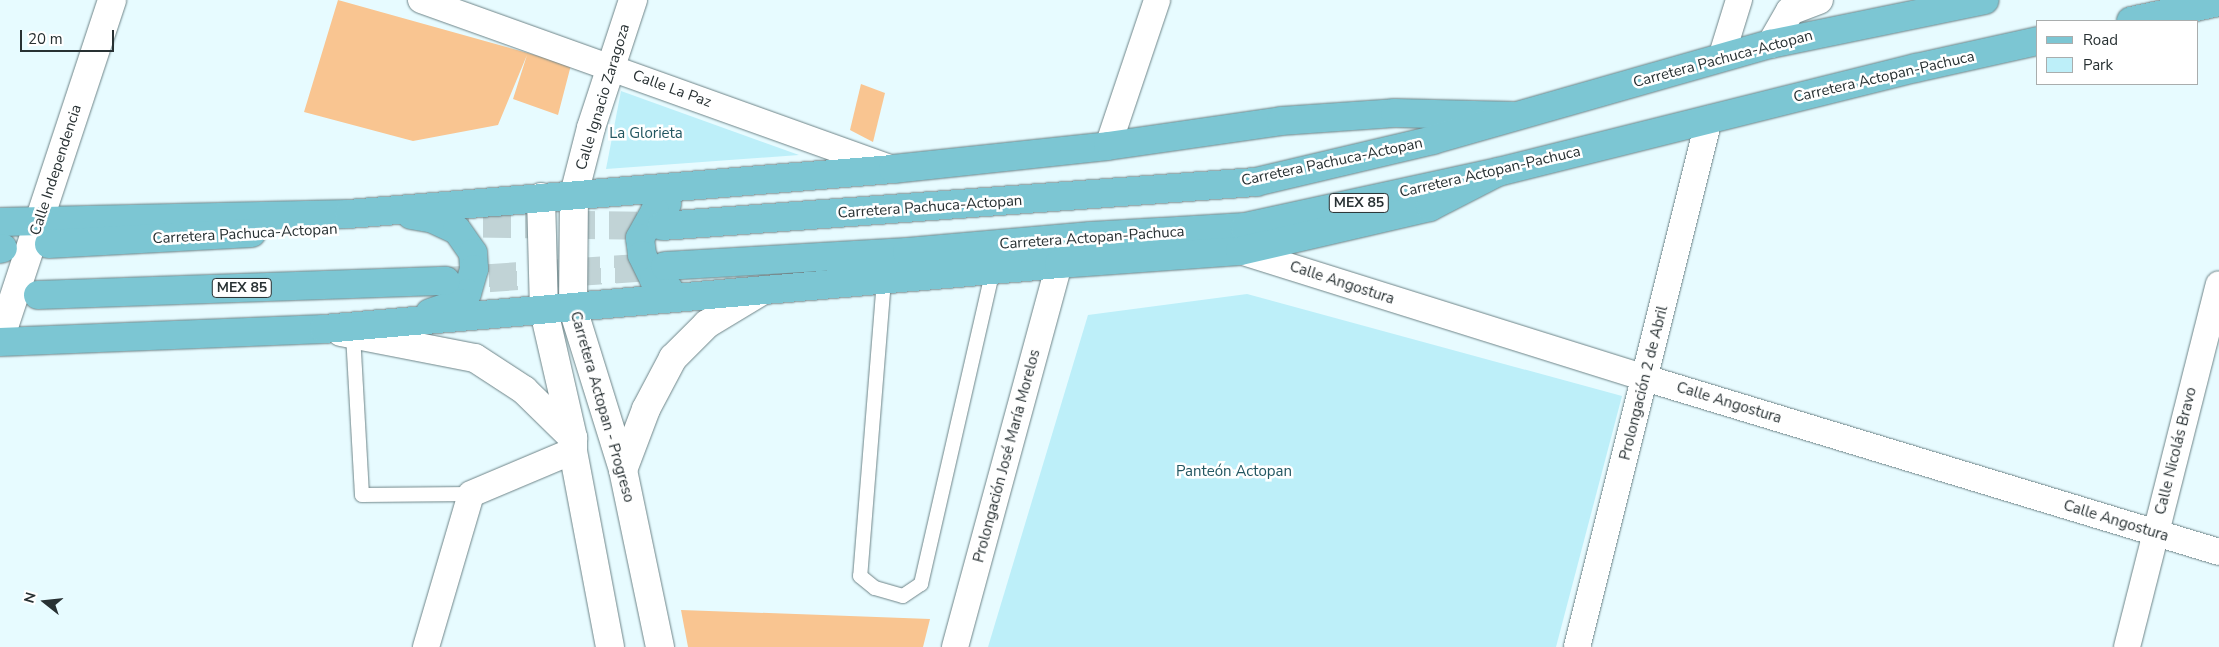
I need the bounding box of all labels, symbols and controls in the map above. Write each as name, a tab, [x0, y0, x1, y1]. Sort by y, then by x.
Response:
scale bar	[22, 20, 116, 52]
legend	[2036, 20, 2199, 85]
street label: Calle Ignacio Zaragoza	[572, 22, 634, 172]
street label: Carretera Pachuca-Actopan	[1631, 26, 1815, 92]
text: 20 m	[28, 29, 63, 49]
text: Road	[2083, 30, 2118, 50]
street label: Carretera Actopan-Pachuca	[1792, 47, 1976, 107]
text: Park	[2083, 55, 2113, 75]
street label: Calle La Paz	[630, 66, 714, 112]
street label: Calle Independencia	[26, 102, 86, 238]
park label: La Glorieta	[609, 125, 683, 143]
street label: Carretera Pachuca-Actopan	[1240, 134, 1424, 190]
street label: Carretera Actopan-Pachuca	[1398, 142, 1582, 202]
street label: Carretera Pachuca-Actopan	[837, 192, 1023, 222]
road number: MEX 85	[1328, 192, 1390, 214]
street label: Carretera Pachuca-Actopan	[152, 220, 338, 248]
street label: Carretera Actopan-Pachuca	[999, 223, 1185, 253]
street label: Calle Angostura	[1287, 258, 1397, 308]
road number: MEX 85	[211, 276, 273, 300]
street label: Prolongación 2 de Abril	[1616, 304, 1672, 462]
street label: Carretera Actopan - Progreso	[566, 309, 638, 505]
street label: Prolongación José María Morelos	[970, 347, 1044, 565]
street label: Calle Angostura	[1674, 378, 1784, 428]
street label: Calle Nicolás Bravo	[2151, 385, 2201, 517]
park label: Panteón Actopan	[1176, 463, 1292, 481]
street label: Calle Angostura	[2061, 496, 2171, 546]
north arrow	[20, 577, 70, 627]
text: N	[20, 590, 41, 605]

